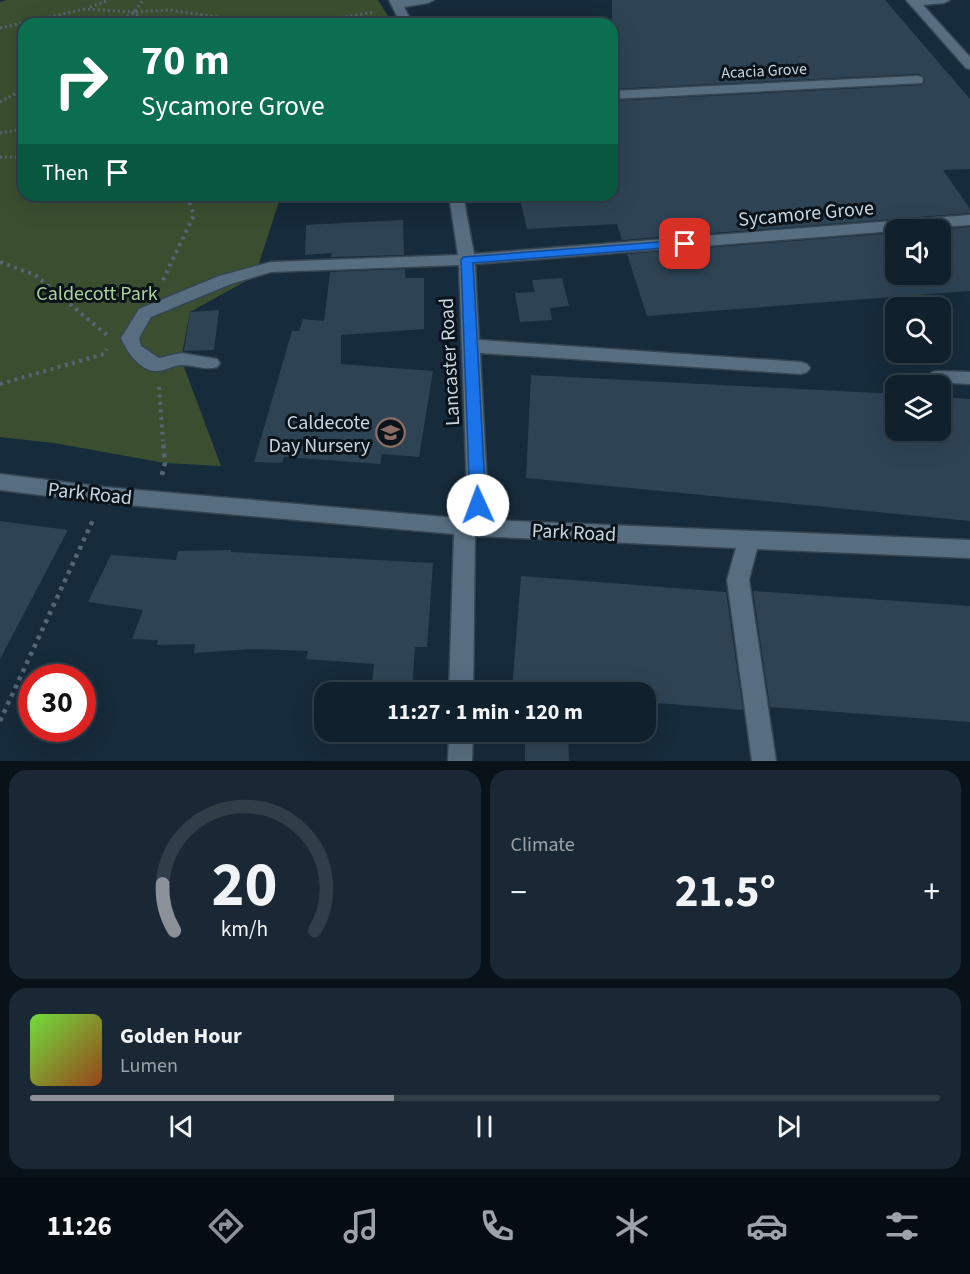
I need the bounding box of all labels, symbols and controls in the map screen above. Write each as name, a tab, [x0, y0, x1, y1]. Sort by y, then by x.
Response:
text: 70 m	[141, 31, 230, 91]
icon: right	[42, 42, 120, 120]
street label: Acacia Grove	[721, 58, 807, 84]
text: Sycamore Grove	[141, 87, 325, 126]
icon: arrive	[101, 156, 134, 189]
text: Then	[42, 157, 89, 189]
street label: Sycamore Grove	[737, 194, 875, 234]
pin	[659, 218, 710, 269]
map controls	[885, 219, 951, 441]
button: sound	[885, 219, 951, 285]
icon: arrive	[668, 227, 701, 260]
park label: Caldecott Park	[36, 280, 158, 308]
street label: Lancaster Road	[433, 297, 467, 427]
button: search	[885, 297, 951, 363]
button: layers	[885, 375, 951, 441]
place label: Caldecote Day Nursery	[269, 409, 371, 460]
school or university icon: Caldecote Day Nursery	[375, 417, 407, 449]
position arrow	[446, 473, 510, 537]
street label: Park Road	[47, 476, 133, 512]
street label: Park Road	[531, 517, 617, 549]
speed limit sign: 30	[18, 664, 96, 742]
text: 11:27 · 1 min · 120 m	[387, 696, 583, 728]
text: Climate	[511, 831, 575, 859]
text: 20	[212, 841, 278, 930]
text: 21.5°	[675, 860, 776, 924]
text: −	[511, 869, 527, 916]
text: +	[924, 869, 940, 916]
text: km/h	[221, 915, 269, 946]
text: Golden Hour	[120, 1020, 242, 1052]
text: Lumen	[120, 1052, 178, 1080]
icon: previous	[165, 1110, 198, 1143]
icon: pause	[468, 1110, 501, 1143]
icon: next	[772, 1110, 805, 1143]
icon: directions	[205, 1205, 247, 1247]
icon: music	[340, 1205, 382, 1247]
icon: phone	[476, 1205, 518, 1247]
icon: climate	[611, 1205, 653, 1247]
icon: car	[746, 1205, 788, 1247]
icon: filters	[881, 1205, 923, 1247]
text: 11:26	[47, 1207, 112, 1246]

